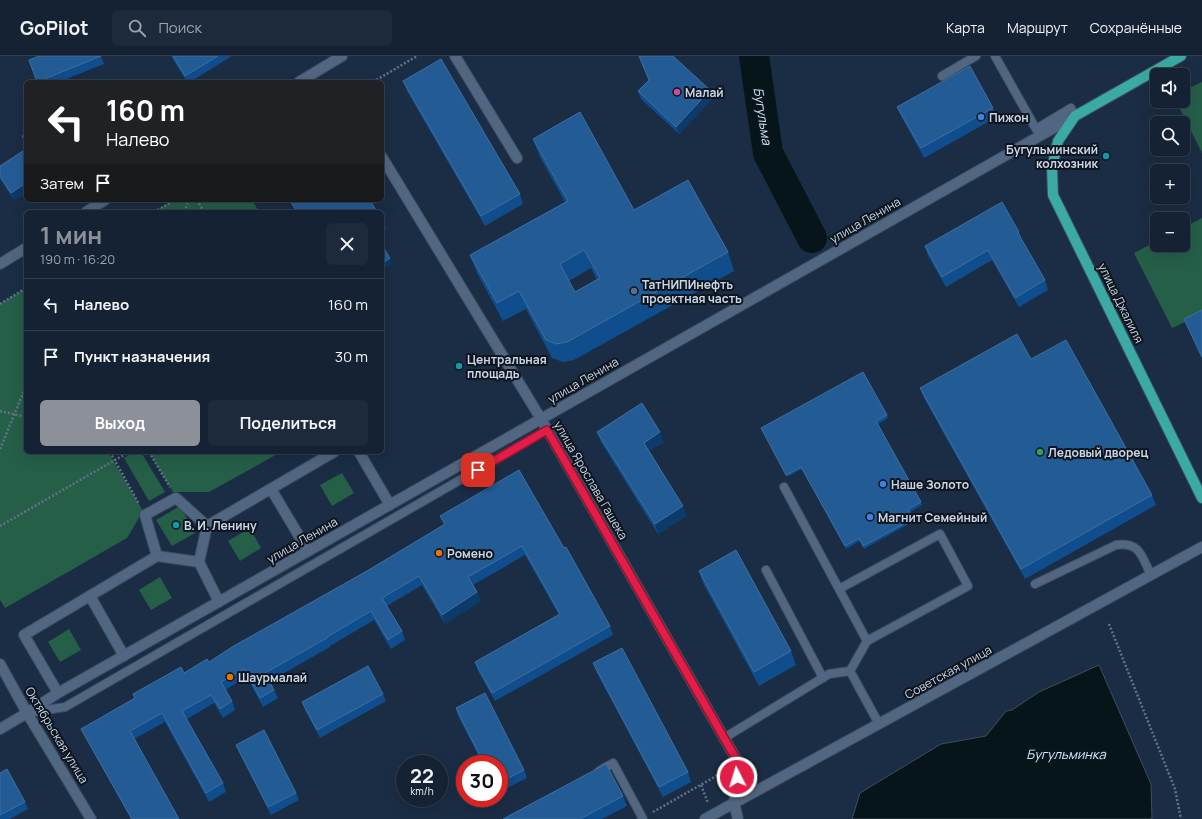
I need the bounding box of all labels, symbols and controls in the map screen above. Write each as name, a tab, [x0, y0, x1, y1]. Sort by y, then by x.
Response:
search box	[112, 10, 392, 46]
text: GoPilot	[20, 15, 88, 41]
icon: search	[126, 17, 148, 39]
text: Поиск	[158, 17, 202, 38]
text: Карта	[946, 18, 985, 37]
text: Маршрут	[1007, 18, 1068, 37]
text: Сохранённые	[1090, 18, 1182, 37]
map controls	[1150, 68, 1190, 252]
button: sound	[1150, 68, 1190, 108]
place label: Малай	[685, 84, 724, 101]
water label: Бугульма	[750, 86, 777, 147]
marker: Малай	[672, 87, 682, 97]
text: 160 m	[106, 91, 185, 129]
icon: left	[40, 96, 92, 148]
place label: Пижон	[989, 109, 1029, 126]
marker: Пижон	[976, 112, 986, 122]
button: search	[1150, 116, 1190, 156]
text: Налево	[106, 127, 170, 151]
place label: Бугульминский колхозник	[1006, 141, 1099, 172]
marker: Бугульминский колхозник	[1101, 151, 1111, 161]
button: +	[1150, 164, 1190, 204]
icon: arrive	[92, 172, 114, 194]
text: Затем	[40, 173, 84, 194]
street label: улица Ленина	[826, 193, 904, 247]
button: −	[1150, 212, 1190, 252]
text: 1 мин	[40, 218, 102, 251]
button: close	[326, 223, 368, 265]
text: 190 m · 16:20	[40, 250, 115, 268]
street label: улица Джалиля	[1094, 260, 1148, 346]
place label: ТатНИПИнефть проектная часть	[642, 276, 742, 307]
marker: ТатНИПИнефть проектная часть	[629, 286, 639, 296]
icon: left	[40, 294, 62, 316]
text: Налево	[74, 294, 129, 315]
text: 160 m	[328, 294, 368, 315]
icon: arrive	[40, 346, 62, 368]
text: Пункт назначения	[74, 346, 210, 367]
text: 30 m	[335, 346, 368, 367]
place label: Центральная площадь	[467, 351, 547, 382]
street label: улица Ленина	[544, 353, 622, 407]
marker: Центральная площадь	[454, 361, 464, 371]
button: Выход	[40, 400, 200, 446]
button: Поделиться	[208, 400, 368, 446]
street label: улица Ярослава Гашека	[550, 418, 632, 542]
place label: Ледовый дворец	[1048, 444, 1149, 461]
marker: Ледовый дворец	[1035, 447, 1045, 457]
pin	[461, 453, 495, 487]
icon: arrive	[467, 459, 489, 481]
place label: Наше Золото	[891, 476, 969, 493]
marker: Наше Золото	[878, 479, 888, 489]
place label: Магнит Семейный	[878, 509, 987, 526]
marker: Магнит Семейный	[865, 512, 875, 522]
street label: улица Ленина	[263, 513, 341, 567]
place label: В. И. Ленину	[184, 517, 257, 534]
marker: В. И. Ленину	[171, 520, 181, 530]
place label: Ромено	[447, 545, 493, 562]
marker: Ромено	[434, 548, 444, 558]
street label: Советская улица	[901, 641, 995, 703]
place label: Шаурмалай	[238, 669, 307, 686]
marker: Шаурмалай	[225, 672, 235, 682]
street label: Октябрьская улица	[21, 684, 93, 786]
water label: Бугульминка	[1026, 745, 1106, 763]
speed limit sign: 30	[456, 755, 508, 807]
position arrow	[716, 756, 758, 798]
text: 22	[410, 762, 434, 789]
text: km/h	[410, 784, 434, 798]

